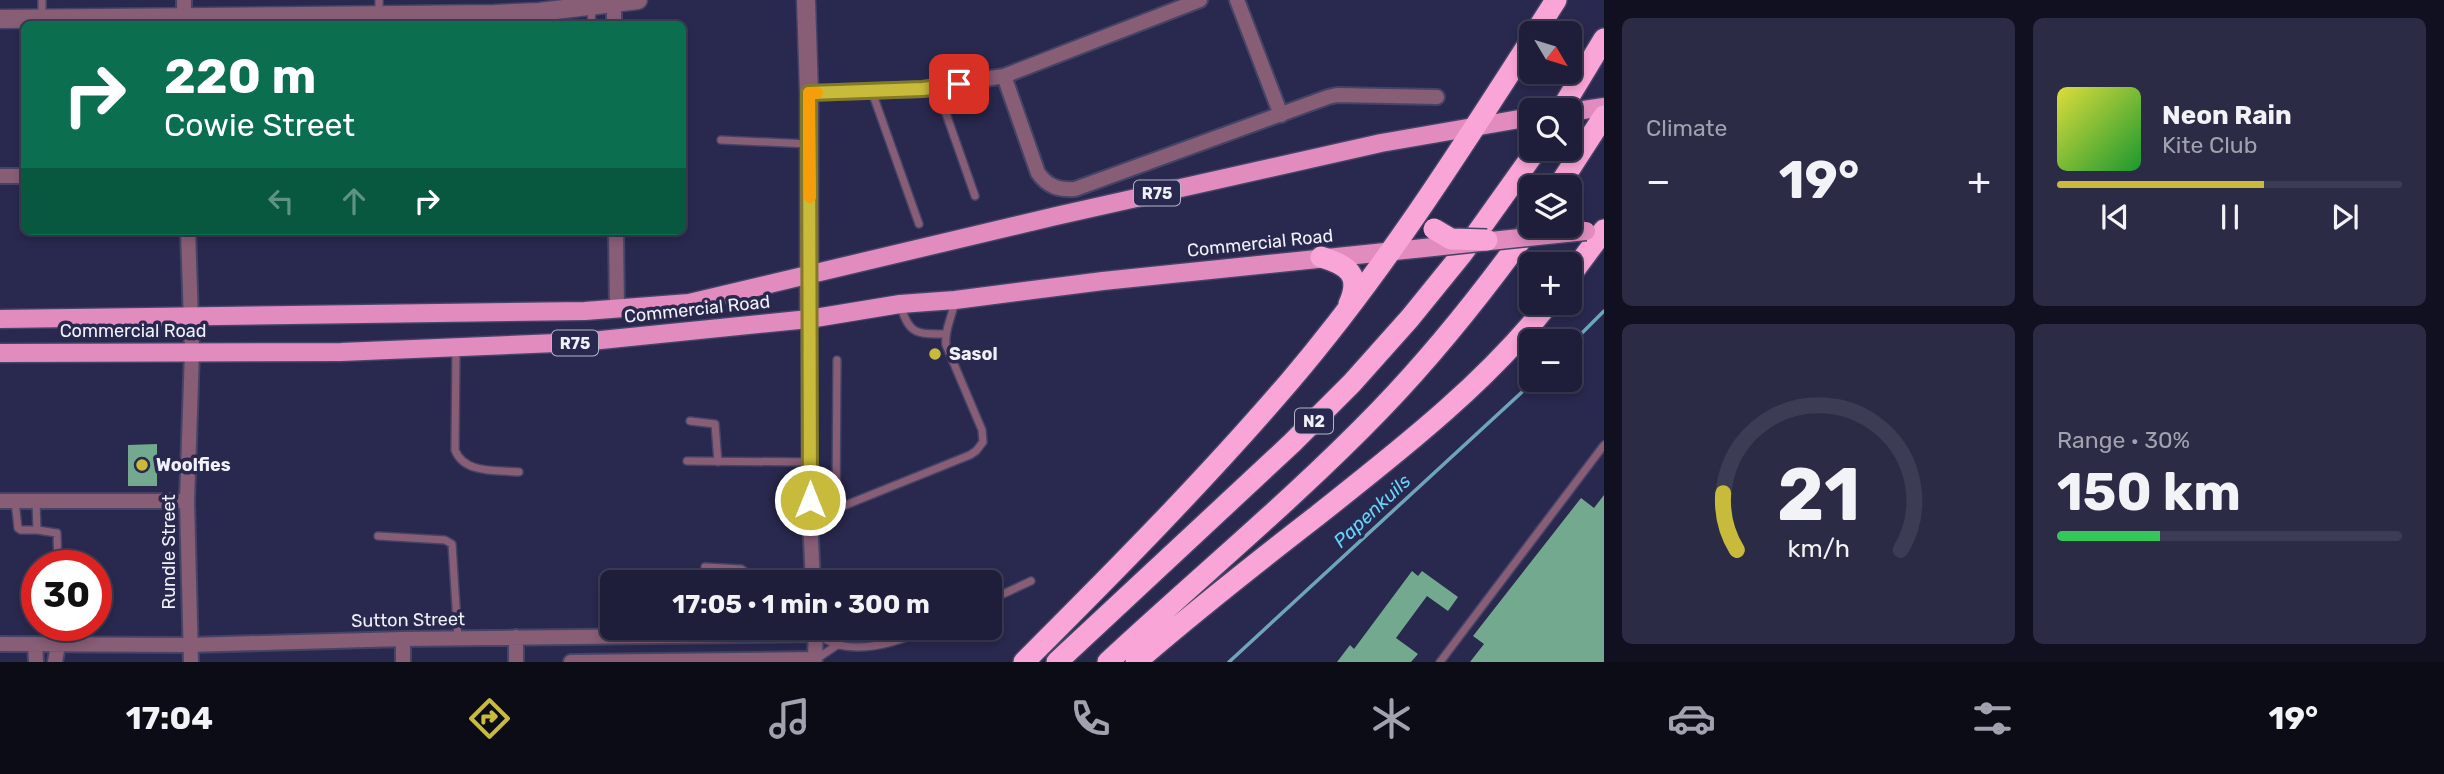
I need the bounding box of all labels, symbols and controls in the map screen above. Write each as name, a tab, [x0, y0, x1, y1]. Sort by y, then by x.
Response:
north arrow	[1519, 21, 1582, 84]
map controls	[1519, 21, 1582, 392]
text: 220 m	[164, 47, 316, 105]
icon: right	[49, 49, 140, 140]
pin	[929, 54, 989, 114]
icon: arrive	[940, 65, 978, 103]
button: search	[1519, 98, 1582, 161]
text: Neon Rain	[2162, 100, 2292, 131]
text: Cowie Street	[164, 106, 355, 144]
text: Climate	[1646, 114, 1727, 142]
text: Kite Club	[2162, 131, 2257, 159]
text: 19°	[1779, 149, 1859, 211]
text: −	[1646, 158, 1671, 204]
text: +	[1967, 158, 1991, 204]
button: layers	[1519, 175, 1582, 238]
road number: R75	[1134, 181, 1180, 206]
icon: left	[262, 182, 300, 220]
icon: ahead	[335, 182, 373, 220]
icon: right	[408, 182, 446, 220]
icon: previous	[2096, 198, 2134, 236]
icon: pause	[2211, 198, 2249, 236]
icon: next	[2326, 198, 2364, 236]
street label: Commercial Road	[1186, 224, 1334, 262]
button: +	[1519, 252, 1582, 315]
street label: Commercial Road	[623, 290, 771, 328]
street label: Commercial Road	[60, 320, 206, 342]
button: −	[1519, 329, 1582, 392]
road number: R75	[552, 330, 598, 356]
place label: Sasol	[949, 343, 998, 365]
marker: Sasol	[927, 346, 943, 362]
road number: N2	[1295, 408, 1333, 434]
text: Range · 30%	[2057, 426, 2190, 454]
text: 21	[1777, 452, 1860, 538]
place label: Woolfies	[156, 454, 231, 476]
marker: Woolfies	[134, 457, 150, 473]
text: 150 km	[2057, 461, 2241, 523]
position arrow	[773, 463, 847, 537]
water label: Papenkuils	[1329, 469, 1416, 552]
street label: Rundle Street	[158, 494, 180, 610]
text: km/h	[1787, 534, 1850, 563]
speed limit sign: 30	[21, 550, 112, 641]
text: 17:05 · 1 min · 300 m	[672, 589, 930, 620]
street label: Sutton Street	[351, 608, 465, 632]
icon: directions	[465, 694, 514, 743]
icon: music	[765, 694, 814, 743]
icon: phone	[1066, 694, 1115, 743]
icon: climate	[1367, 694, 1416, 743]
icon: car	[1667, 694, 1716, 743]
icon: filters	[1968, 694, 2017, 743]
text: 17:04	[126, 699, 213, 737]
text: 19°	[2269, 699, 2318, 737]

